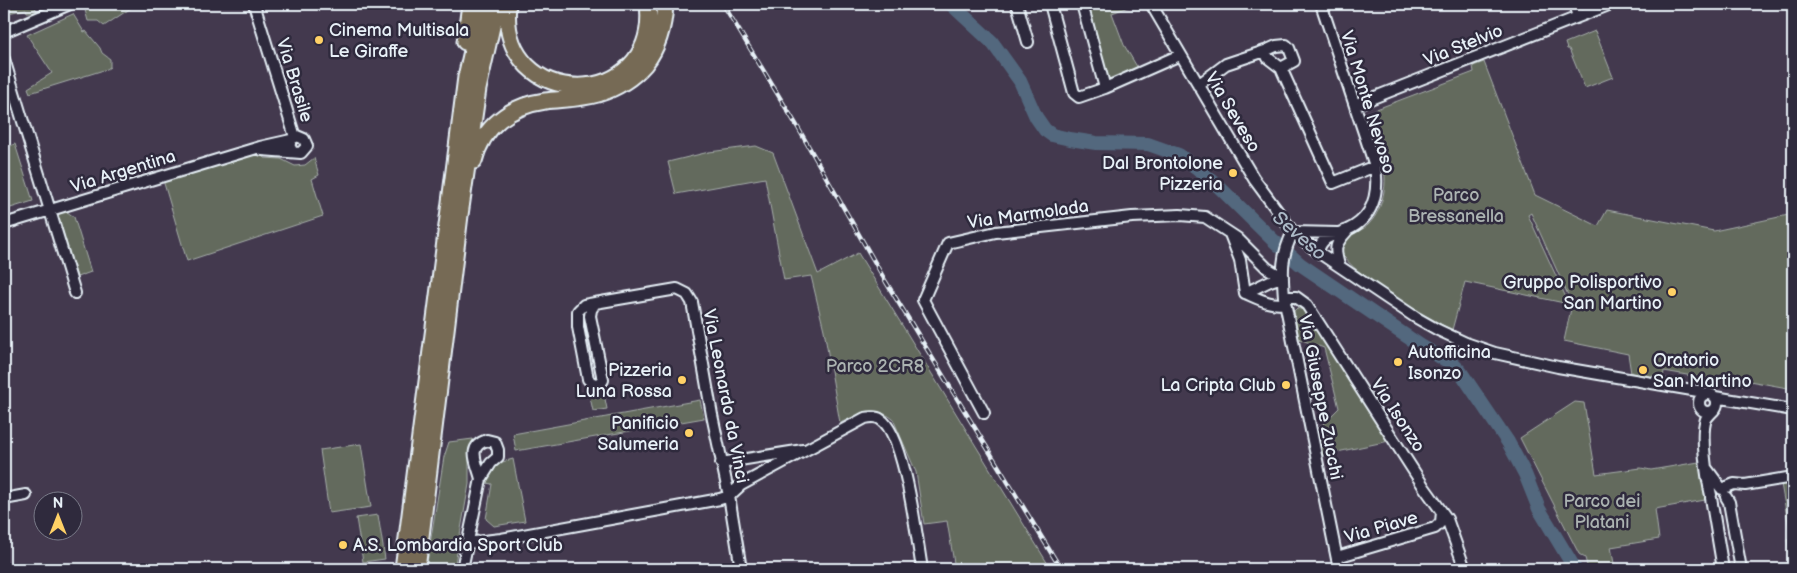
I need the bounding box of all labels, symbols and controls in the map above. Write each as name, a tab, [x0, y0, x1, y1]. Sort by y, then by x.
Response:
place label: Cinema Multisala Le Giraffe	[329, 20, 469, 62]
street label: Via Stelvio	[1420, 20, 1506, 71]
street label: Via Monte Nevoso	[1336, 28, 1399, 176]
marker: Cinema Multisala Le Giraffe	[313, 34, 325, 46]
street label: Via Brasile	[272, 36, 317, 125]
street label: Via Seveso	[1200, 68, 1265, 156]
street label: Via Argentina	[68, 146, 178, 197]
place label: Dal Brontolone Pizzeria	[1102, 153, 1223, 195]
marker: Dal Brontolone Pizzeria	[1227, 167, 1239, 179]
park label: Parco Bressanella	[1408, 185, 1504, 227]
street label: Via Marmolada	[966, 196, 1090, 233]
water label: Seveso	[1267, 206, 1331, 266]
place label: Gruppo Polisportivo San Martino	[1503, 272, 1662, 314]
marker: Gruppo Polisportivo San Martino	[1666, 286, 1678, 298]
street label: Via Leonardo da Vinci	[698, 307, 753, 485]
street label: Via Giuseppe Zucchi	[1294, 313, 1347, 482]
place label: Autofficina Isonzo	[1408, 342, 1491, 384]
place label: Oratorio San Martino	[1653, 350, 1752, 392]
park label: Parco 2CR8	[826, 356, 924, 377]
marker: Autofficina Isonzo	[1392, 356, 1404, 368]
place label: Pizzeria Luna Rossa	[575, 360, 672, 402]
marker: Oratorio San Martino	[1637, 364, 1649, 376]
marker: Pizzeria Luna Rossa	[676, 374, 688, 386]
street label: Via Isonzo	[1366, 374, 1429, 456]
place label: La Cripta Club	[1160, 375, 1276, 396]
marker: La Cripta Club	[1280, 379, 1292, 391]
place label: Panificio Salumeria	[597, 413, 679, 455]
marker: Panificio Salumeria	[683, 427, 695, 439]
north arrow	[32, 490, 82, 540]
park label: Parco dei Platani	[1564, 491, 1640, 533]
text: N	[53, 495, 63, 512]
street label: Via Piave	[1342, 507, 1420, 548]
place label: A.S. Lombardia Sport Club	[353, 535, 563, 556]
marker: A.S. Lombardia Sport Club	[337, 539, 349, 551]

